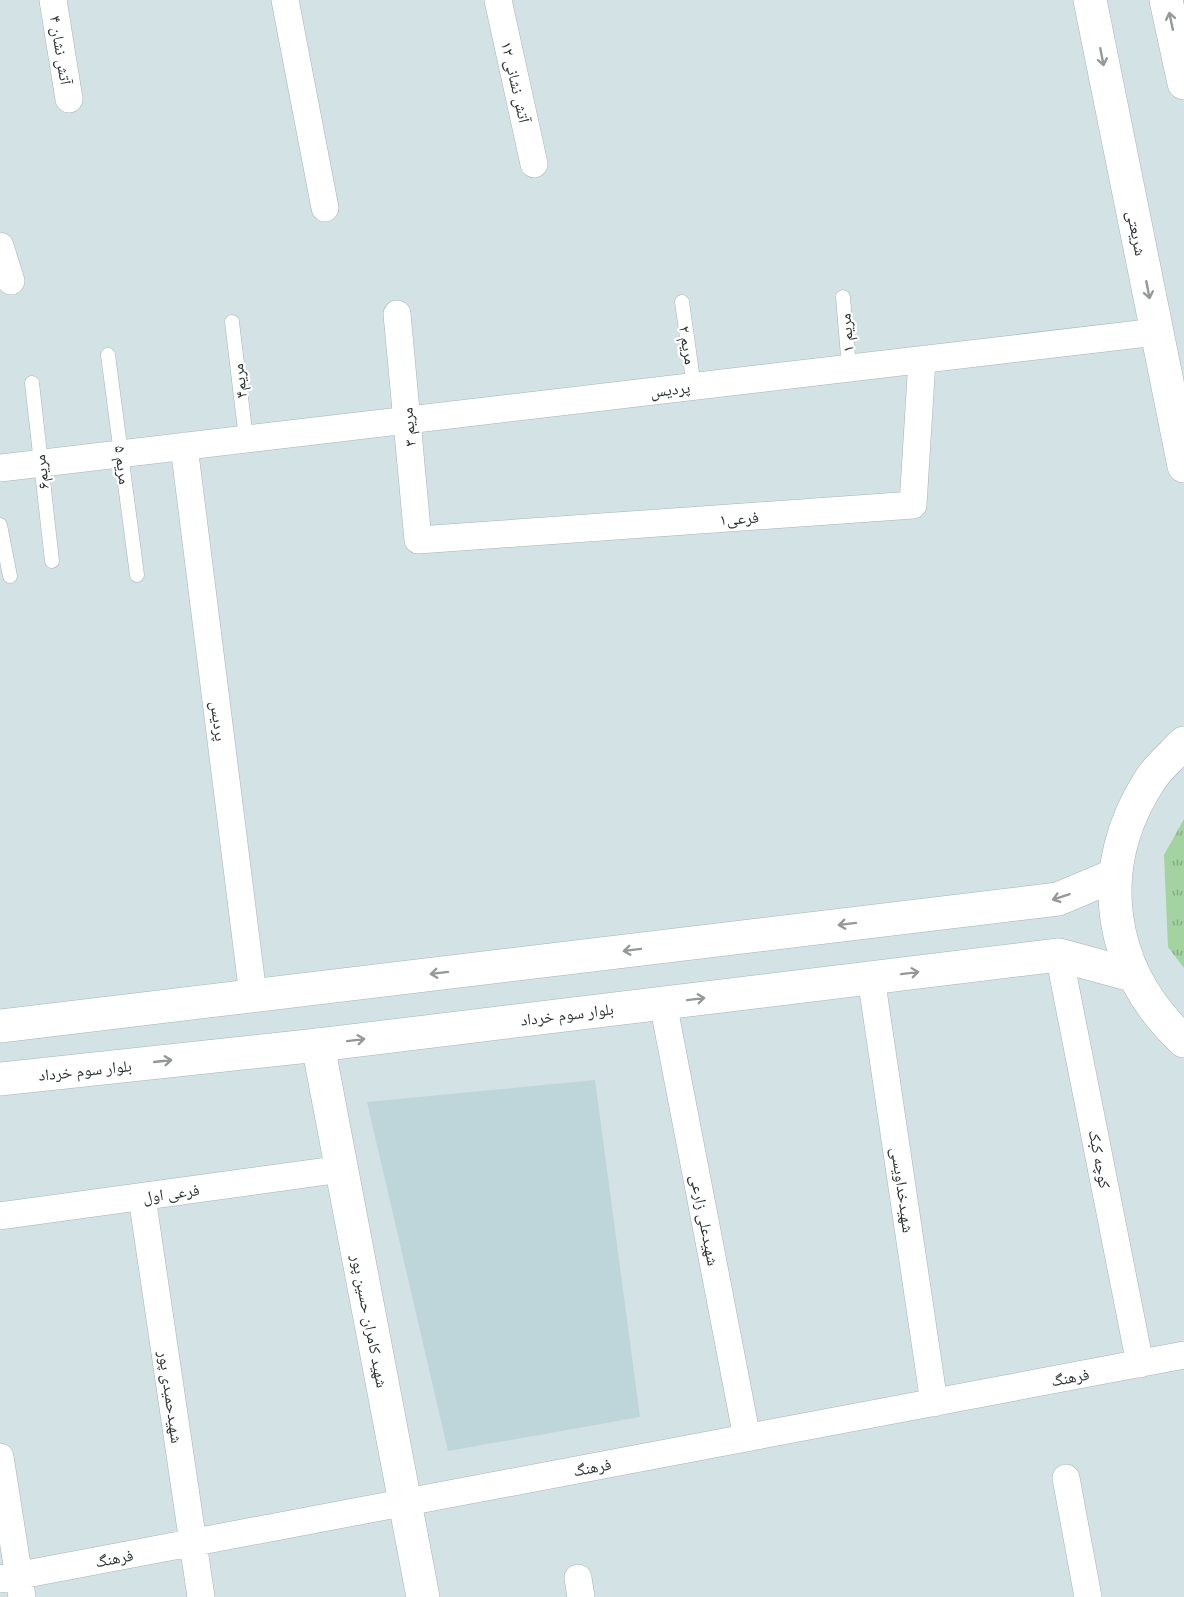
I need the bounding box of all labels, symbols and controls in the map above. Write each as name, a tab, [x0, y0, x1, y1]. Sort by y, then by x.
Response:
one-way arrow	[1164, 12, 1176, 31]
street label: آتش نشان ۴	[45, 14, 77, 87]
street label: آتش نشانی ۱۲	[496, 39, 536, 126]
one-way arrow	[1097, 47, 1108, 67]
street label: شریعتی	[1122, 208, 1152, 258]
one-way arrow	[1143, 280, 1154, 299]
street label: مریم ۱	[833, 313, 859, 353]
street label: مریم ۲	[674, 324, 702, 366]
street label: مریم۴	[226, 362, 252, 400]
street label: پردیس	[649, 376, 692, 402]
street label: مریم ۳	[395, 407, 421, 447]
street label: مریم ۵	[110, 444, 136, 486]
street label: مریم۶	[28, 453, 54, 491]
street label: فرعی۱	[719, 506, 759, 530]
street label: پردیس	[206, 700, 232, 743]
one-way arrow	[1052, 892, 1071, 903]
one-way arrow	[837, 919, 857, 930]
one-way arrow	[623, 944, 643, 955]
one-way arrow	[900, 967, 920, 978]
one-way arrow	[429, 968, 449, 979]
one-way arrow	[685, 993, 705, 1004]
street label: بلوار سوم خرداد	[519, 997, 615, 1031]
one-way arrow	[346, 1034, 366, 1045]
street label: بلوار سوم خرداد	[37, 1054, 133, 1086]
one-way arrow	[152, 1055, 172, 1066]
street label: کوچه کبک	[1084, 1128, 1117, 1191]
street label: شهیدخداویسی	[886, 1146, 920, 1234]
street label: شهیدعلی زارعی	[685, 1173, 725, 1267]
street label: فرعی اول	[141, 1178, 201, 1208]
street label: شهید کامران حسین پور	[346, 1252, 394, 1389]
street label: شهیدحمیدی پور	[153, 1348, 188, 1445]
street label: فرهنگ	[1049, 1363, 1091, 1391]
street label: فرهنگ	[571, 1453, 613, 1481]
street label: فرهنگ	[93, 1544, 135, 1572]

